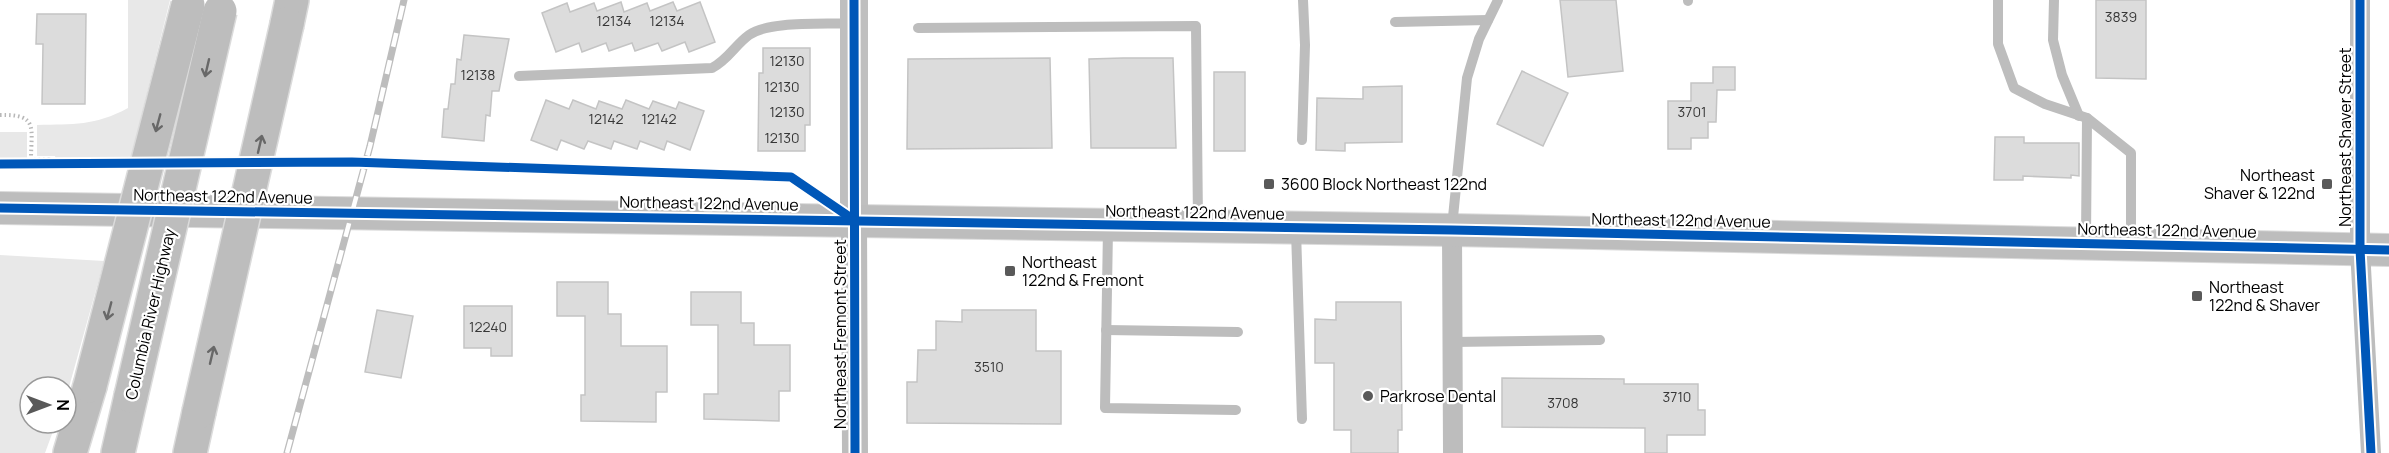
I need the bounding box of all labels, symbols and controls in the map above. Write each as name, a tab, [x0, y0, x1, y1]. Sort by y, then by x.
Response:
house number: 3839	[2105, 7, 2137, 26]
house number: 12134	[597, 11, 631, 30]
house number: 12134	[650, 11, 684, 30]
street label: Northeast Shaver Street	[2334, 47, 2356, 227]
house number: 12130	[769, 51, 805, 70]
one-way arrow	[201, 58, 212, 77]
house number: 12138	[461, 65, 495, 84]
house number: 12130	[764, 77, 800, 96]
house number: 12130	[769, 102, 805, 121]
house number: 3701	[1678, 102, 1706, 121]
house number: 12142	[588, 109, 624, 128]
house number: 12142	[641, 109, 677, 128]
one-way arrow	[151, 113, 163, 132]
house number: 12130	[764, 128, 800, 147]
one-way arrow	[254, 135, 266, 154]
place label: Northeast Shaver & 122nd	[2204, 164, 2315, 204]
place label: 3600 Block Northeast 122nd	[1281, 173, 1487, 195]
marker: 3600 Block Northeast 122nd	[1262, 177, 1276, 191]
marker: Northeast Shaver & 122nd	[2320, 177, 2334, 191]
street label: Northeast 122nd Avenue	[133, 183, 313, 209]
street label: Northeast 122nd Avenue	[619, 190, 799, 216]
street label: Northeast 122nd Avenue	[1105, 199, 1285, 225]
street label: Northeast 122nd Avenue	[1591, 207, 1771, 233]
street label: Northeast 122nd Avenue	[2077, 217, 2257, 243]
street label: Columbia River Highway	[120, 226, 181, 402]
street label: Northeast Fremont Street	[829, 239, 851, 429]
place label: Northeast 122nd & Fremont	[1022, 251, 1144, 291]
marker: Northeast 122nd & Fremont	[1003, 264, 1017, 278]
place label: Northeast 122nd & Shaver	[2209, 276, 2320, 316]
marker: Northeast 122nd & Shaver	[2190, 289, 2204, 303]
one-way arrow	[102, 302, 114, 321]
house number: 12240	[469, 317, 507, 336]
one-way arrow	[207, 345, 218, 365]
house number: 3510	[974, 357, 1004, 376]
north arrow	[18, 375, 78, 435]
place label: Parkrose Dental	[1380, 385, 1496, 407]
house number: 3710	[1663, 387, 1691, 406]
marker: Parkrose Dental	[1361, 389, 1375, 403]
house number: 3708	[1547, 393, 1579, 412]
text: N	[52, 399, 74, 411]

